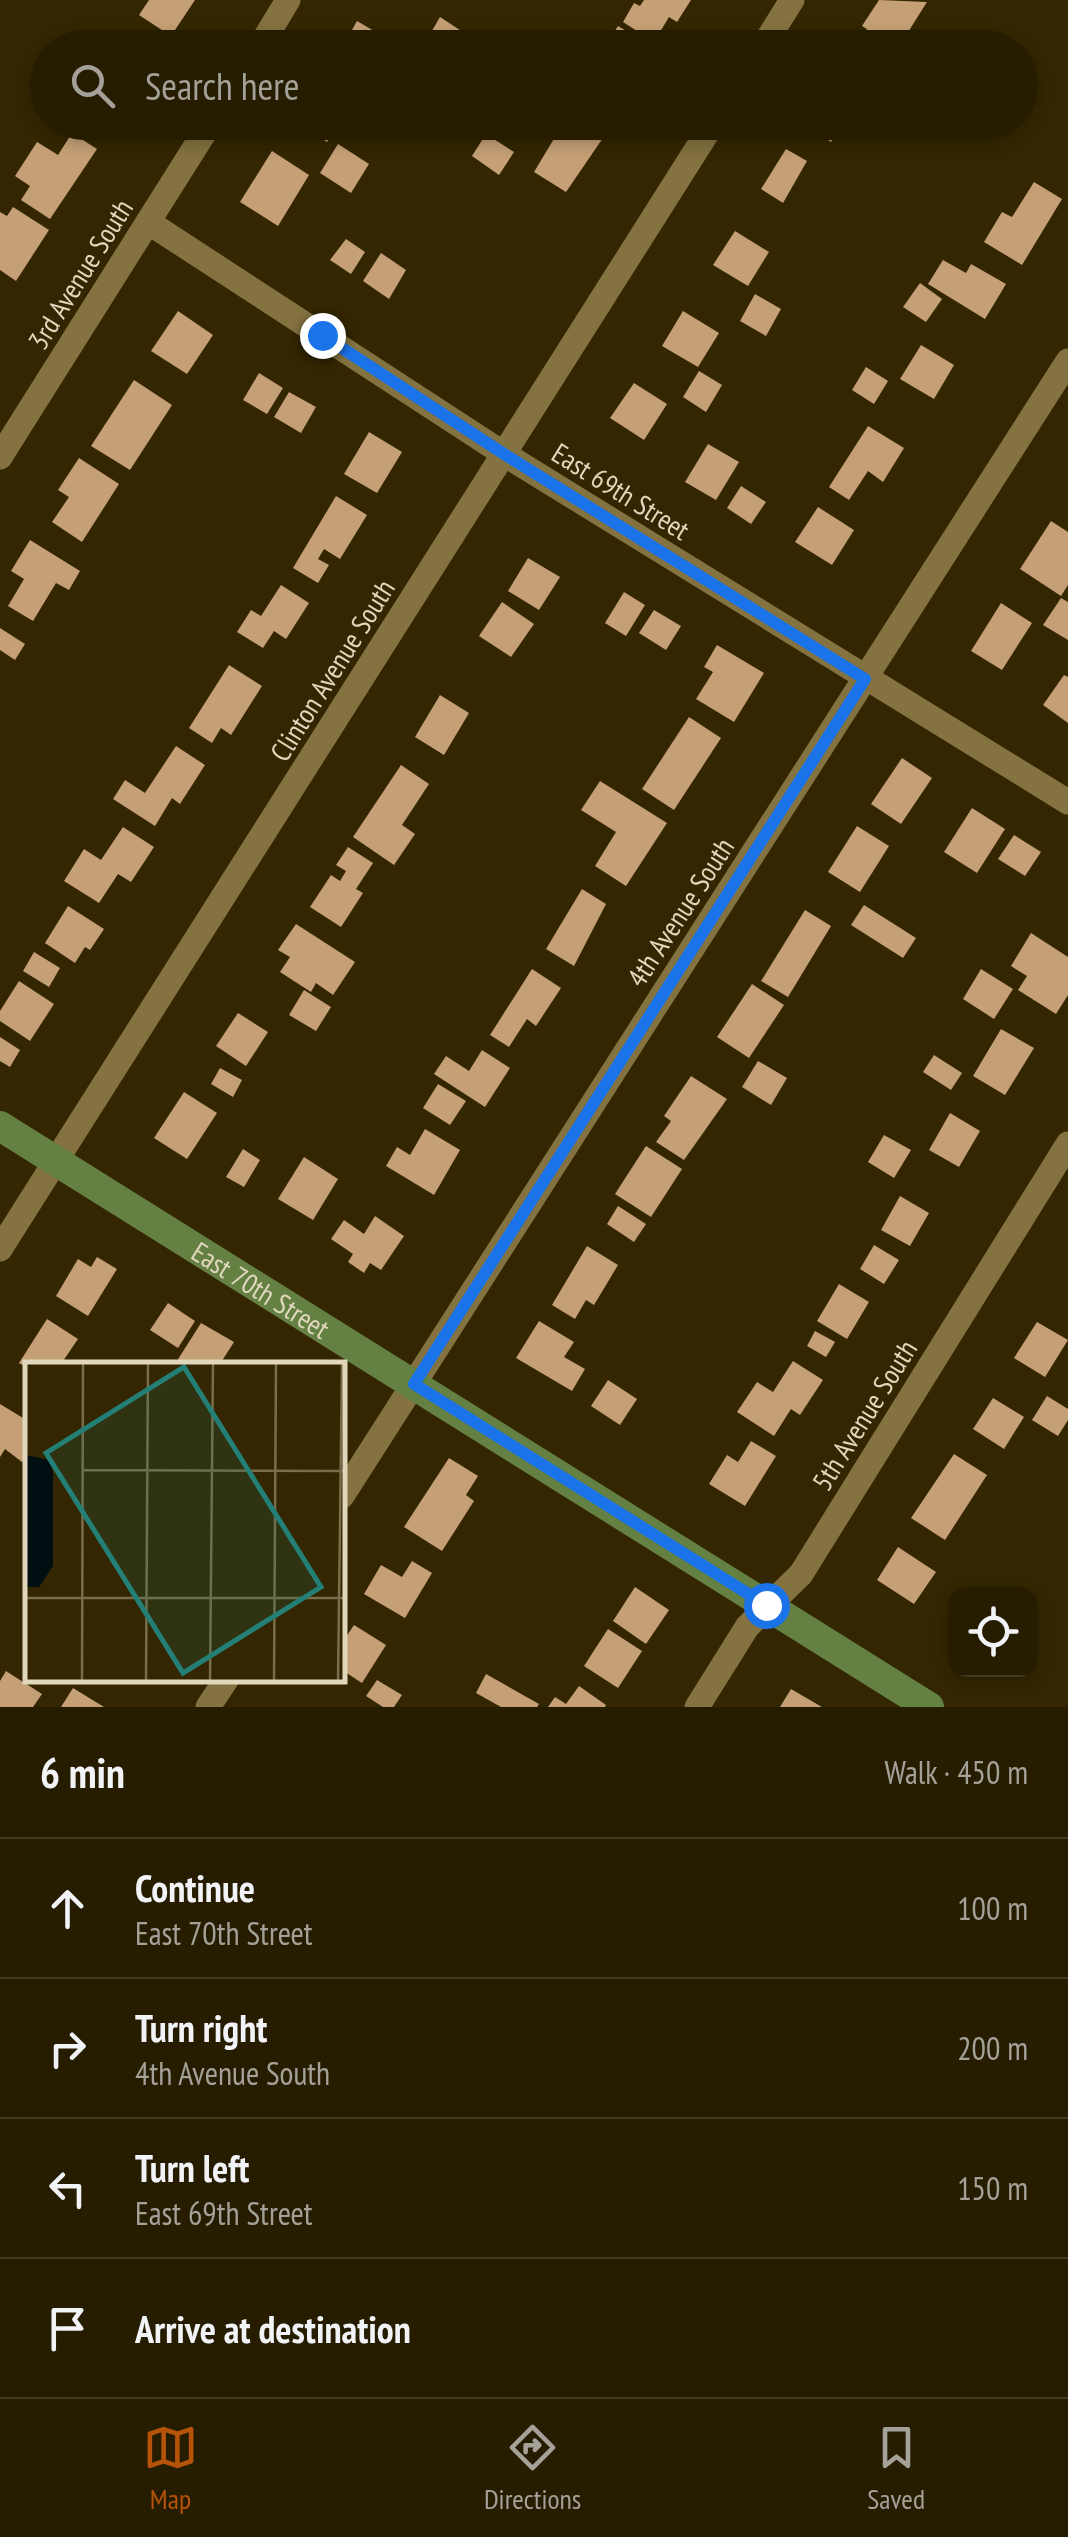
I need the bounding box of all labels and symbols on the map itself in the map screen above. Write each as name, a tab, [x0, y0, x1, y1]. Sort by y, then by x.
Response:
street label: 3rd Avenue South	[19, 192, 141, 356]
route end	[300, 313, 346, 359]
street label: East 69th Street	[545, 434, 697, 548]
street label: Clinton Avenue South	[261, 572, 403, 768]
street label: 4th Avenue South	[618, 830, 742, 994]
street label: East 70th Street	[185, 1232, 337, 1346]
street label: 5th Avenue South	[803, 1333, 925, 1497]
inset map	[25, 1362, 345, 1682]
route start	[744, 1583, 790, 1629]

